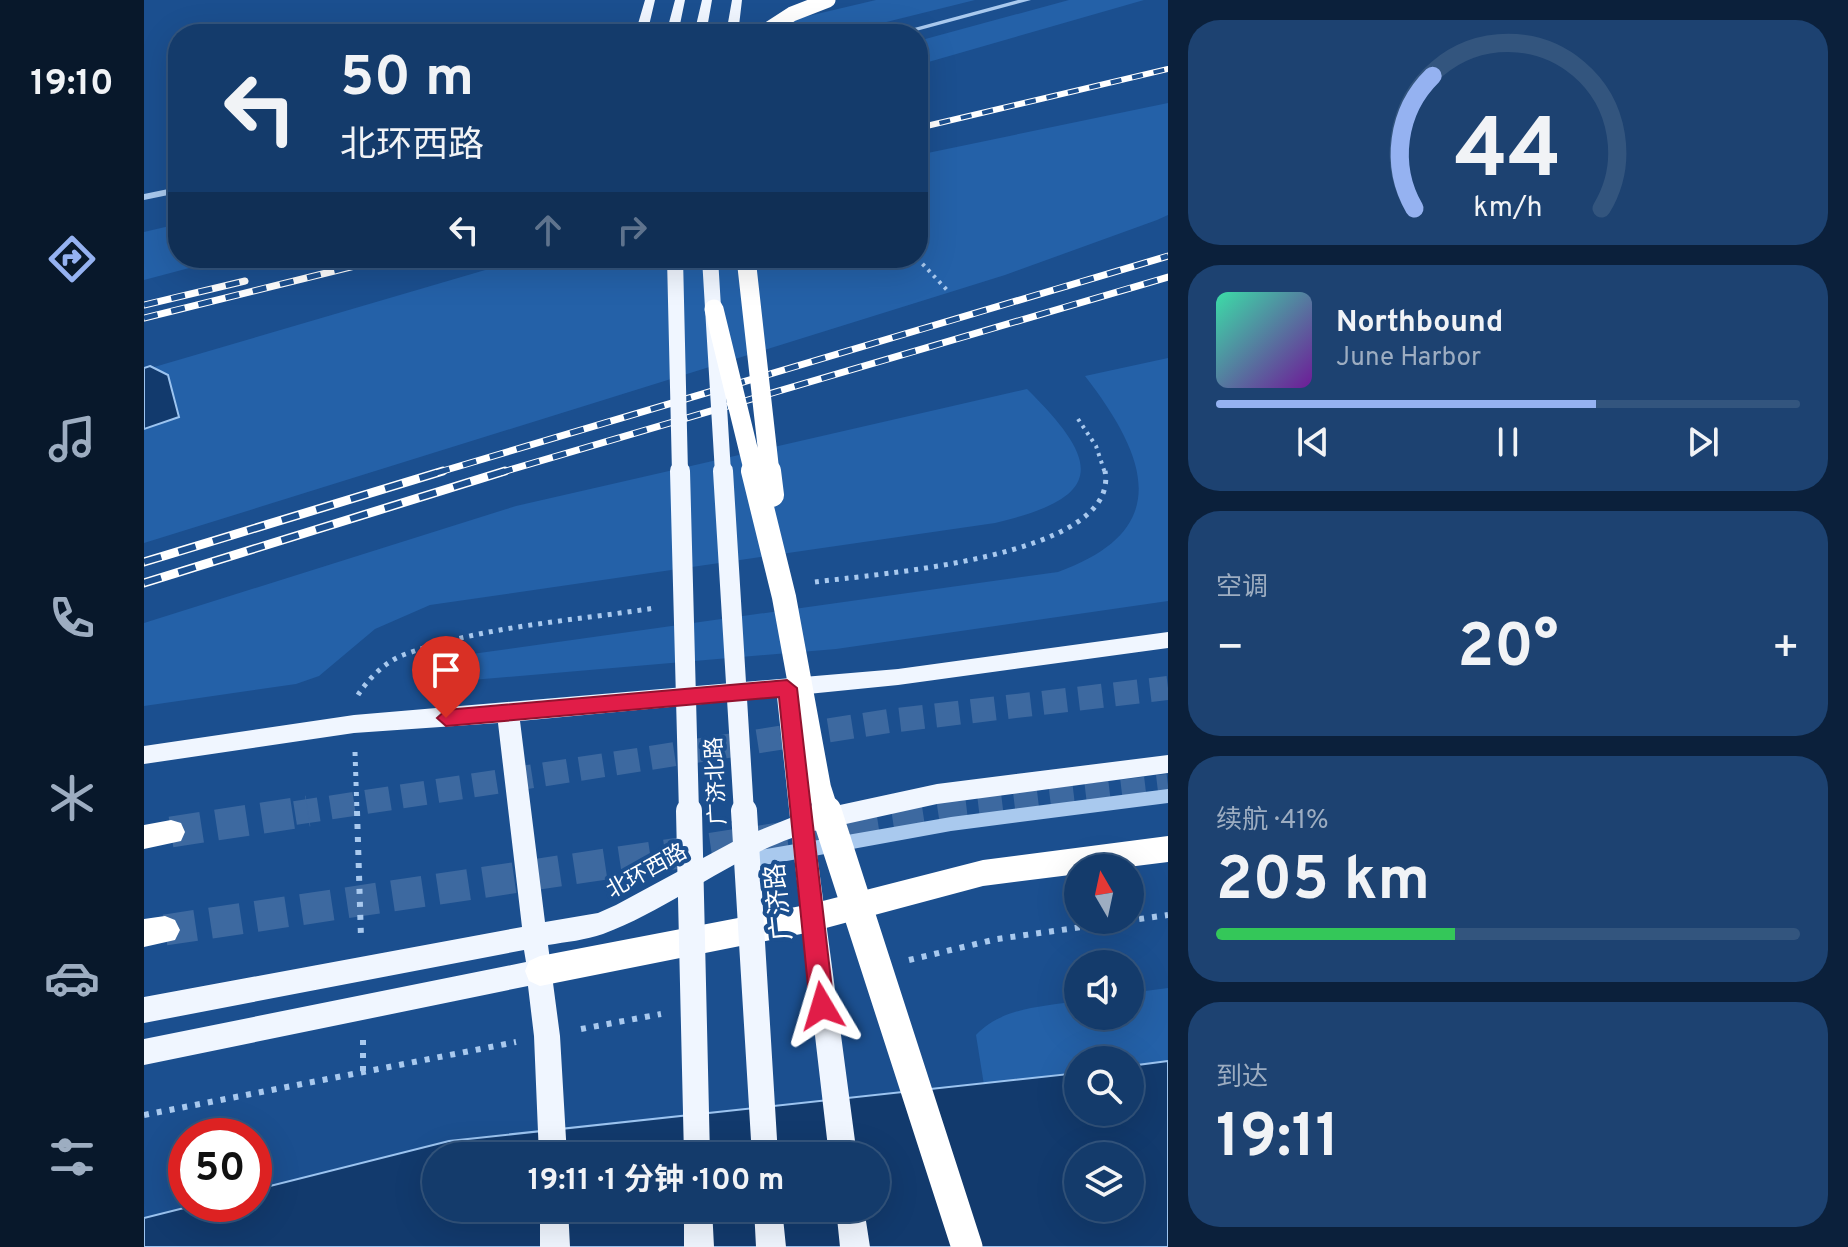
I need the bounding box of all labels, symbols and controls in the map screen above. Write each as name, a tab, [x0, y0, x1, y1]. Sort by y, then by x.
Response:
text: 50 m	[340, 45, 474, 115]
icon: left	[208, 56, 312, 160]
text: 19:10	[30, 62, 114, 108]
text: 44	[1455, 101, 1561, 206]
text: 北环西路	[340, 124, 484, 170]
text: km/h	[1473, 191, 1543, 227]
icon: left	[442, 208, 486, 252]
icon: ahead	[526, 208, 570, 252]
icon: right	[610, 208, 654, 252]
icon: directions	[44, 231, 100, 287]
text: Northbound	[1336, 305, 1503, 342]
text: June Harbor	[1336, 342, 1481, 375]
icon: music	[44, 411, 100, 467]
icon: previous	[1291, 420, 1335, 464]
icon: pause	[1486, 420, 1530, 464]
icon: next	[1681, 420, 1725, 464]
text: 空调	[1216, 572, 1268, 605]
icon: phone	[44, 590, 100, 646]
text: 20°	[1457, 612, 1559, 688]
text: −	[1216, 622, 1244, 678]
text: +	[1772, 622, 1800, 678]
pin	[412, 636, 480, 718]
icon: arrive	[424, 648, 468, 692]
street label: 广济北路	[702, 736, 733, 826]
icon: climate	[44, 770, 100, 826]
text: 续航 · 41%	[1216, 805, 1329, 838]
street label: 北环西路	[602, 839, 692, 905]
text: 205 km	[1216, 845, 1430, 921]
north arrow	[1064, 854, 1144, 934]
map controls	[1064, 854, 1144, 1222]
street label: 广济路	[760, 861, 801, 942]
icon: car	[44, 950, 100, 1006]
button: sound	[1064, 950, 1144, 1030]
position arrow	[780, 964, 864, 1048]
button: search	[1064, 1046, 1144, 1126]
text: 到达	[1216, 1062, 1268, 1095]
text: 19:11	[1216, 1102, 1339, 1178]
speed limit sign: 50	[168, 1118, 272, 1222]
icon: filters	[44, 1129, 100, 1185]
button: layers	[1064, 1142, 1144, 1222]
text: 19:11 · 1 分钟 · 100 m	[528, 1163, 784, 1200]

